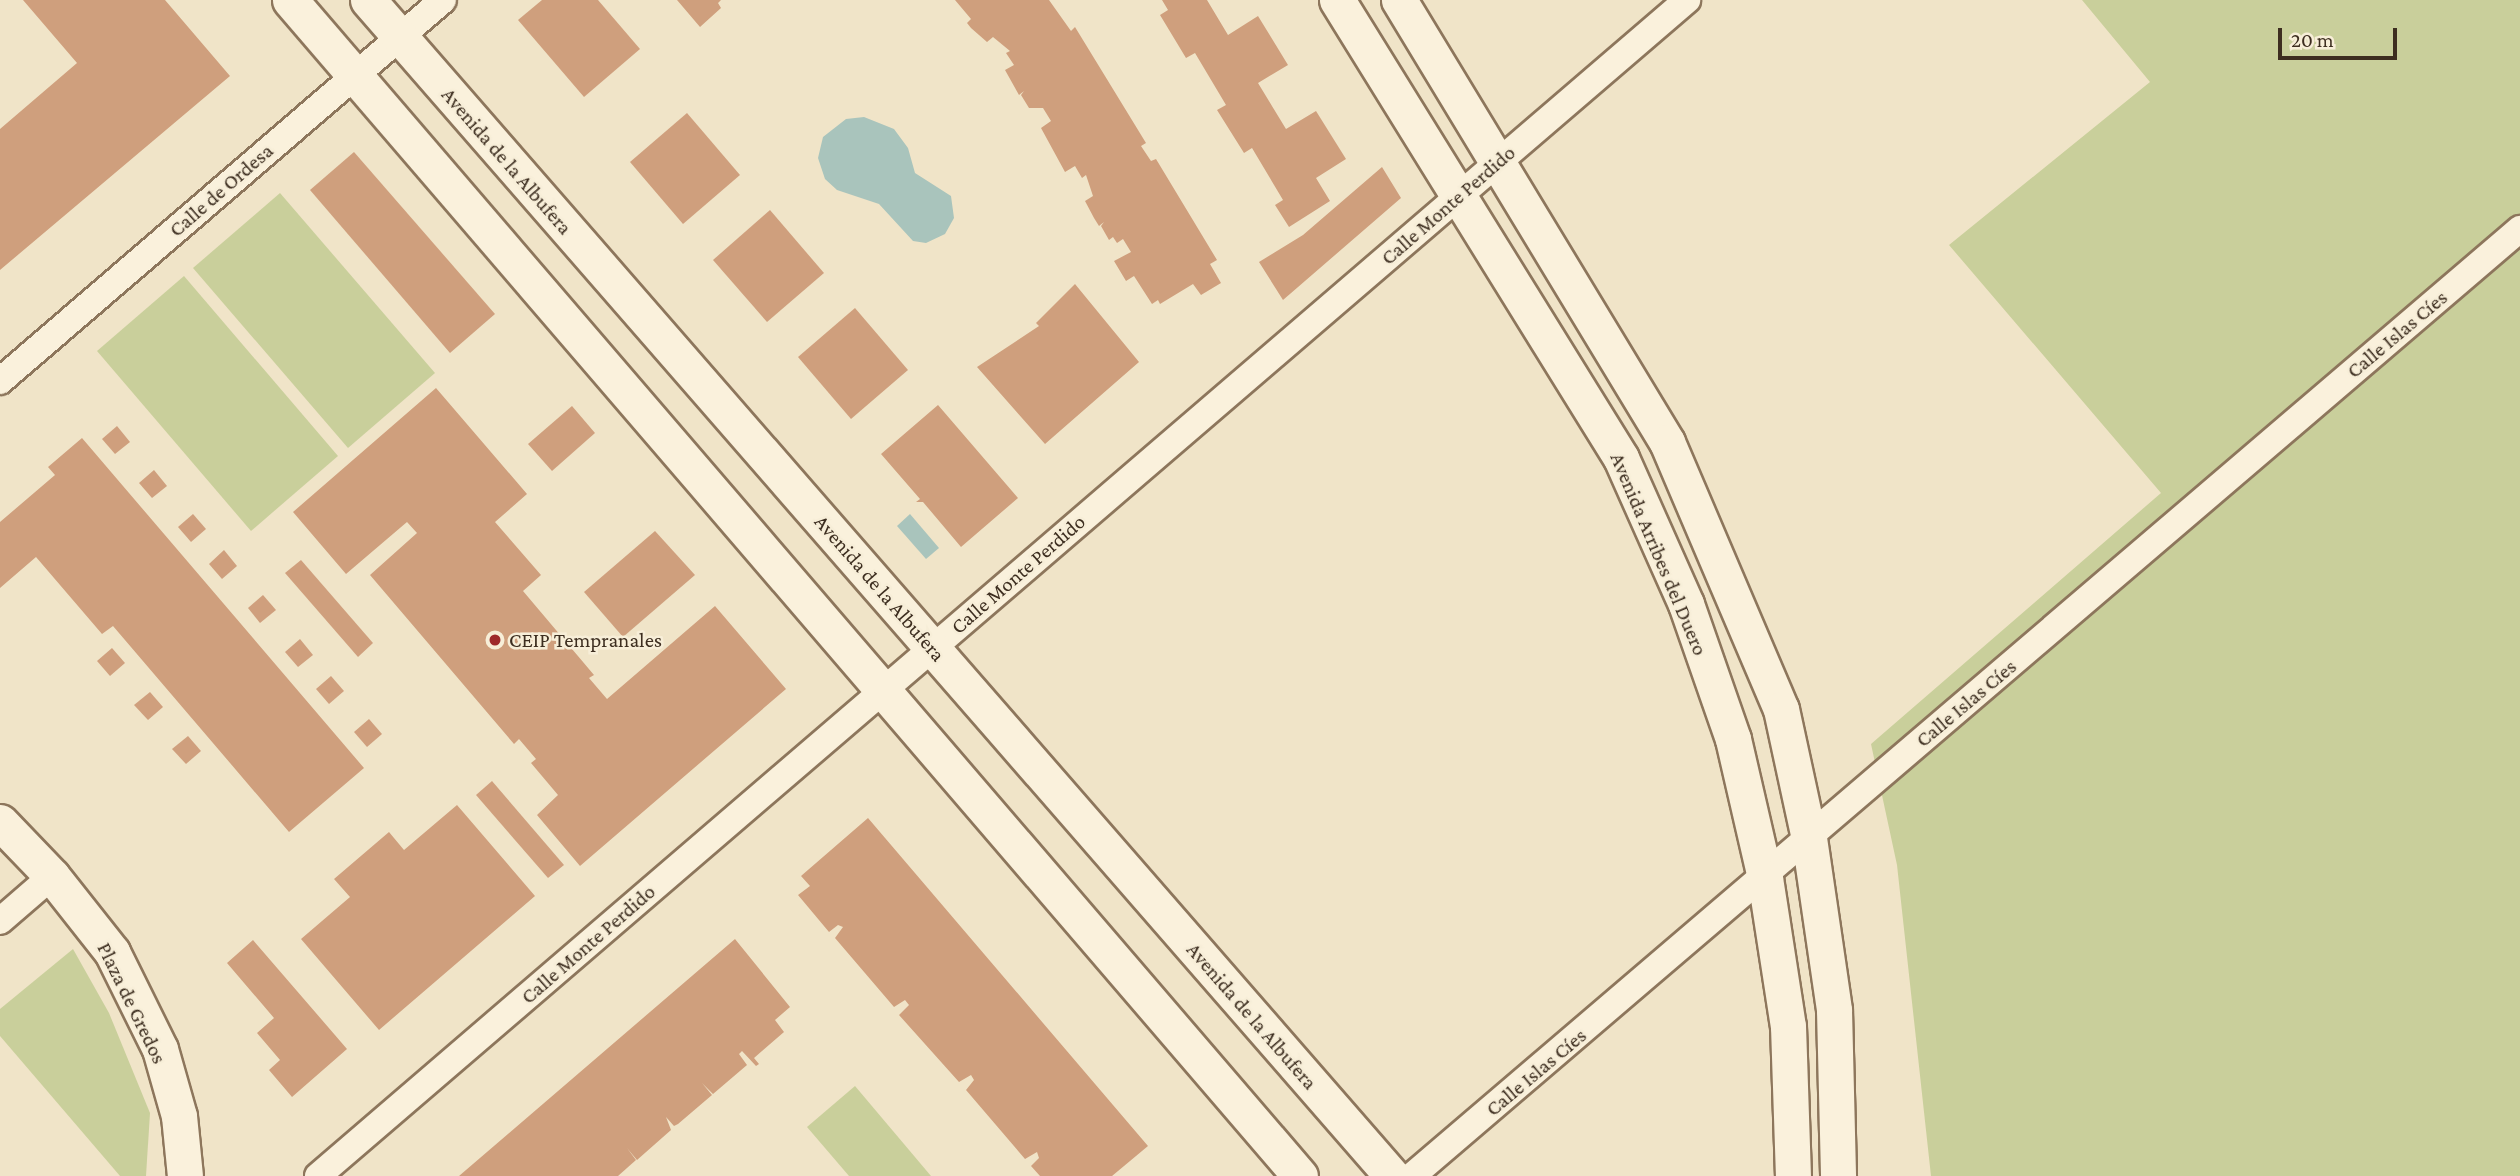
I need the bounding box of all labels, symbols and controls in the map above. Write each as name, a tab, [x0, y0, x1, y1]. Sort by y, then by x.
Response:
scale bar	[2282, 14, 2401, 58]
text: 20 m	[2291, 28, 2334, 52]
street label: Avenida de la Albufera	[436, 82, 578, 240]
street label: Calle de Ordesa	[164, 138, 278, 242]
street label: Calle Monte Perdido	[1376, 140, 1520, 270]
street label: Calle Islas Cíes	[2342, 285, 2452, 383]
street label: Avenida Arribes del Duero	[1605, 449, 1713, 659]
street label: Avenida de la Albufera	[809, 509, 951, 667]
street label: Calle Monte Perdido	[946, 509, 1090, 639]
place label: CEIP Tempranales	[509, 627, 662, 653]
marker: CEIP Tempranales	[487, 632, 503, 648]
street label: Calle Islas Cíes	[1911, 654, 2021, 752]
street label: Calle Monte Perdido	[516, 879, 660, 1009]
street label: Avenida de la Albufera	[1181, 937, 1323, 1095]
street label: Plaza de Gredos	[92, 938, 172, 1068]
street label: Calle Islas Cíes	[1481, 1023, 1591, 1121]

